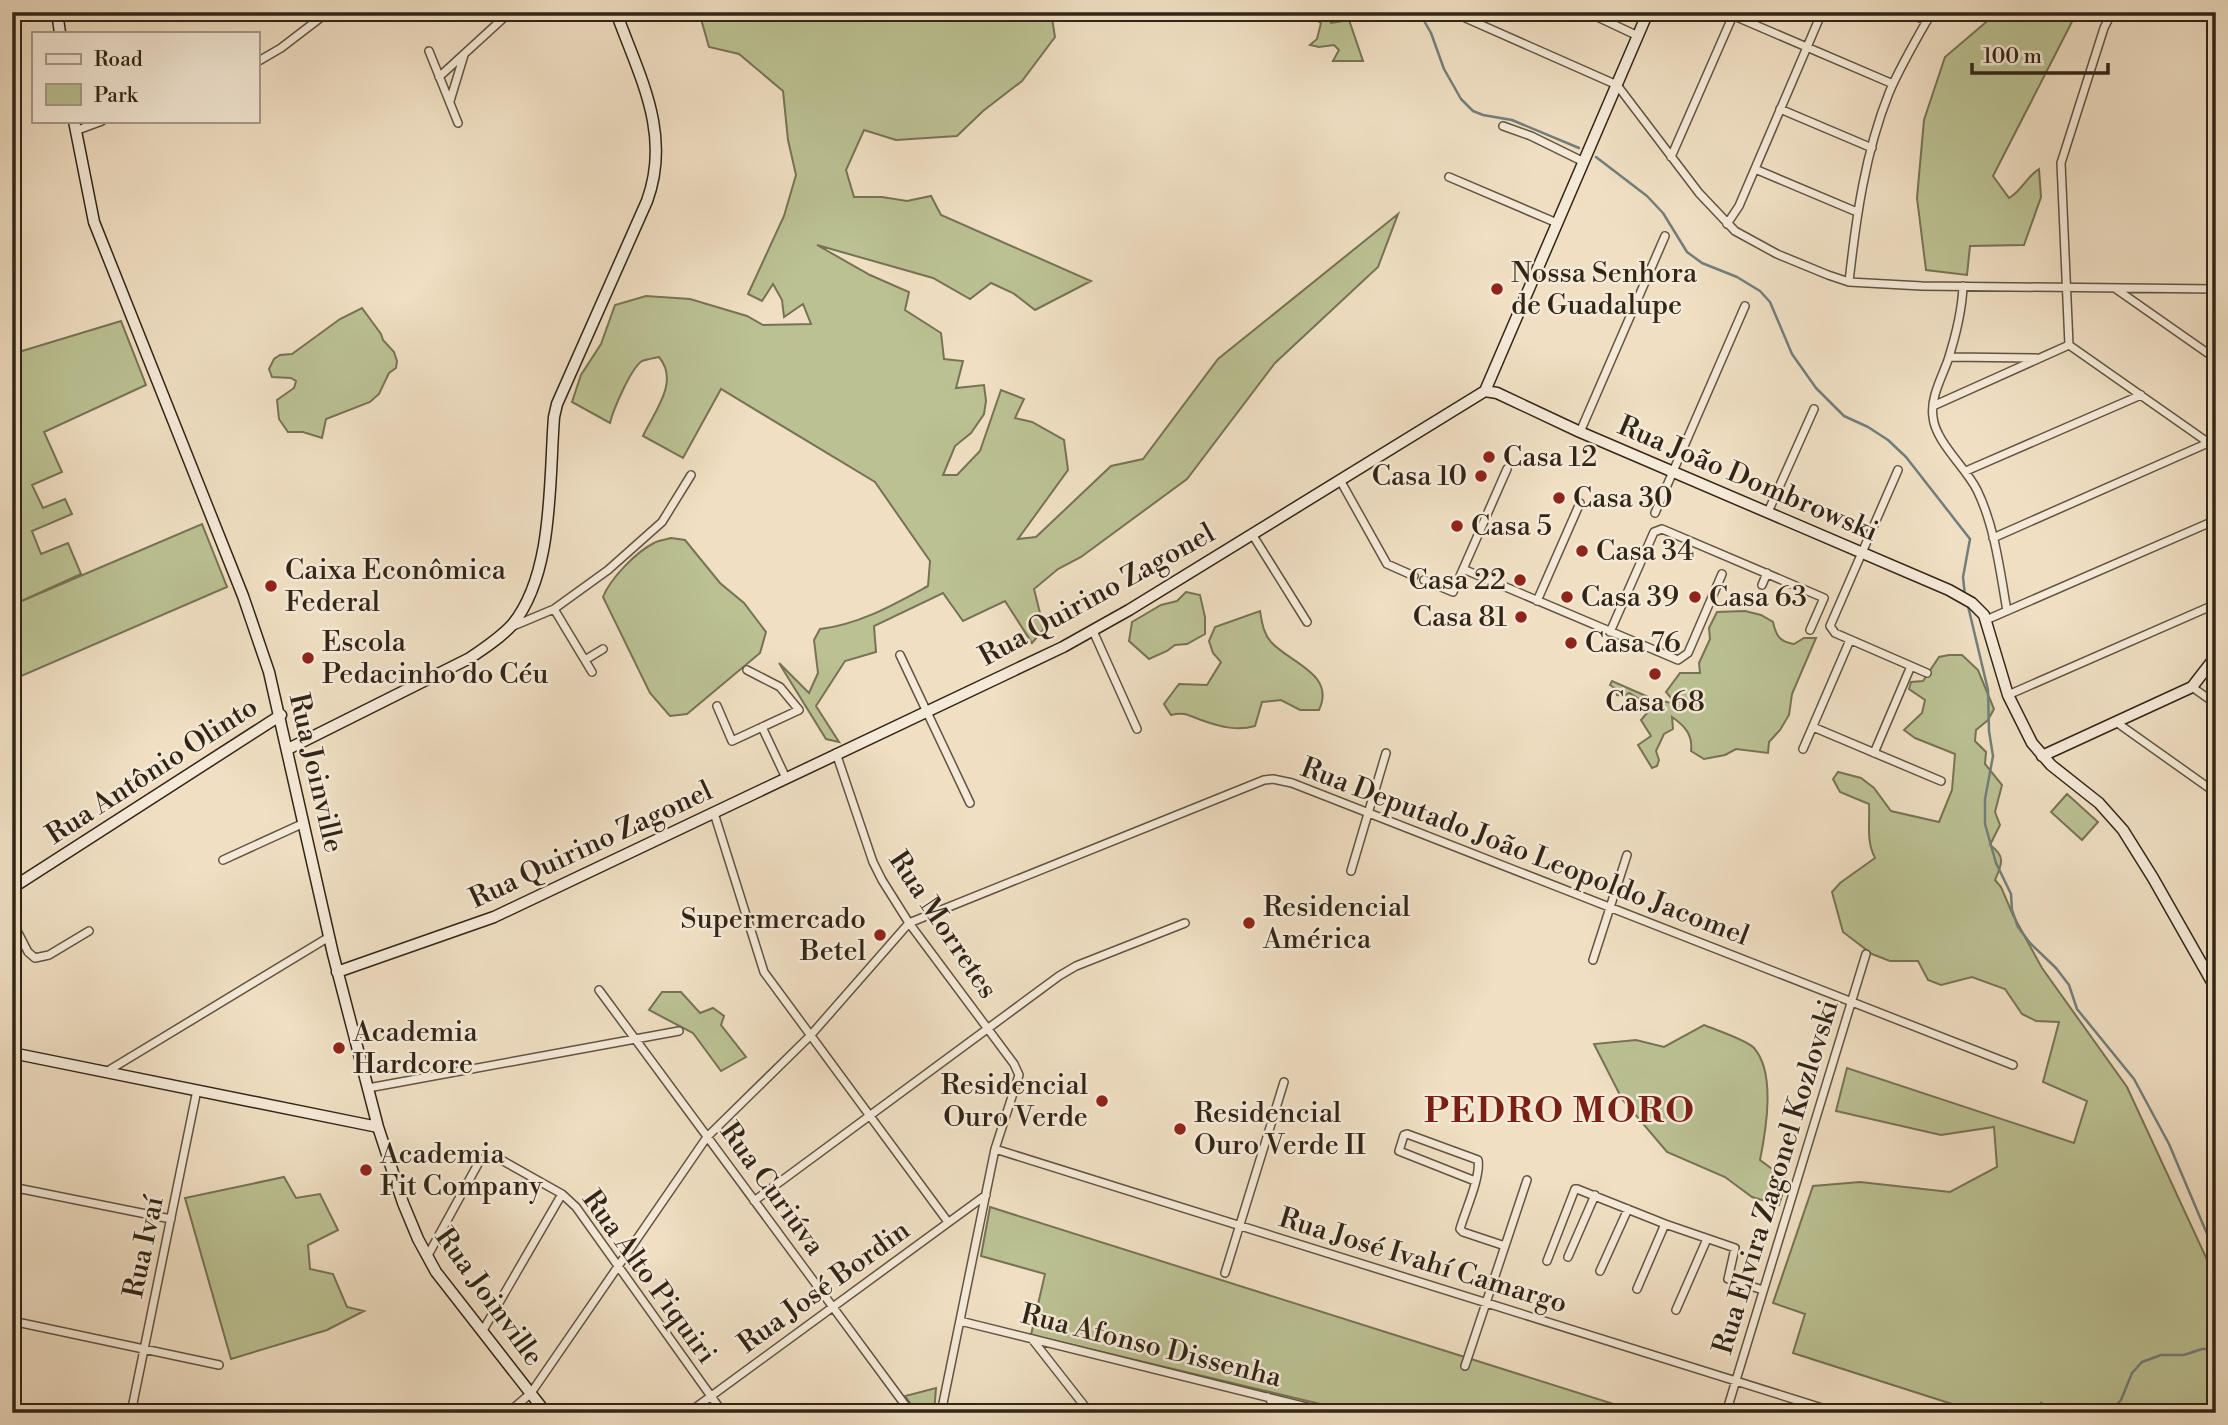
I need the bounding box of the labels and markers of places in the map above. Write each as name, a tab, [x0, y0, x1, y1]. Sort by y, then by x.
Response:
place label: Nossa Senhora de Guadalupe	[1511, 256, 1698, 323]
marker: Nossa Senhora de Guadalupe	[1489, 281, 1505, 297]
place label: Casa 12	[1503, 440, 1597, 475]
marker: Casa 12	[1481, 449, 1497, 465]
place label: Casa 10	[1372, 459, 1467, 494]
marker: Casa 10	[1473, 468, 1489, 484]
place label: Casa 30	[1573, 481, 1673, 516]
marker: Casa 30	[1551, 490, 1567, 506]
place label: Casa 5	[1471, 509, 1552, 544]
marker: Casa 5	[1449, 518, 1465, 534]
place label: Casa 34	[1596, 534, 1694, 569]
marker: Casa 34	[1574, 543, 1590, 559]
place label: Caixa Econômica Federal	[285, 553, 507, 620]
place label: Casa 22	[1408, 563, 1506, 598]
marker: Casa 22	[1512, 572, 1528, 588]
marker: Caixa Econômica Federal	[263, 578, 279, 594]
place label: Casa 39	[1581, 580, 1679, 615]
place label: Casa 63	[1709, 580, 1807, 615]
marker: Casa 39	[1559, 589, 1575, 605]
marker: Casa 63	[1687, 589, 1703, 605]
place label: Casa 81	[1413, 600, 1507, 635]
marker: Casa 81	[1513, 609, 1529, 625]
place label: Escola Pedacinho do Céu	[322, 625, 549, 692]
place label: Casa 76	[1585, 626, 1681, 661]
marker: Casa 76	[1563, 635, 1579, 651]
marker: Escola Pedacinho do Céu	[300, 650, 316, 666]
marker: Casa 68	[1647, 666, 1663, 682]
place label: Casa 68	[1605, 685, 1705, 720]
place label: Residencial América	[1262, 890, 1410, 957]
place label: Supermercado Betel	[681, 902, 866, 969]
marker: Residencial América	[1241, 915, 1257, 931]
marker: Supermercado Betel	[872, 927, 888, 943]
place label: Academia Hardcore	[352, 1015, 479, 1082]
marker: Academia Hardcore	[331, 1040, 347, 1056]
place label: Residencial Ouro Verde	[941, 1068, 1088, 1135]
marker: Residencial Ouro Verde	[1094, 1093, 1110, 1109]
place label: Residencial Ouro Verde II	[1194, 1096, 1366, 1163]
marker: Residencial Ouro Verde II	[1172, 1121, 1188, 1137]
place label: Academia Fit Company	[379, 1137, 543, 1204]
marker: Academia Fit Company	[358, 1162, 374, 1178]

